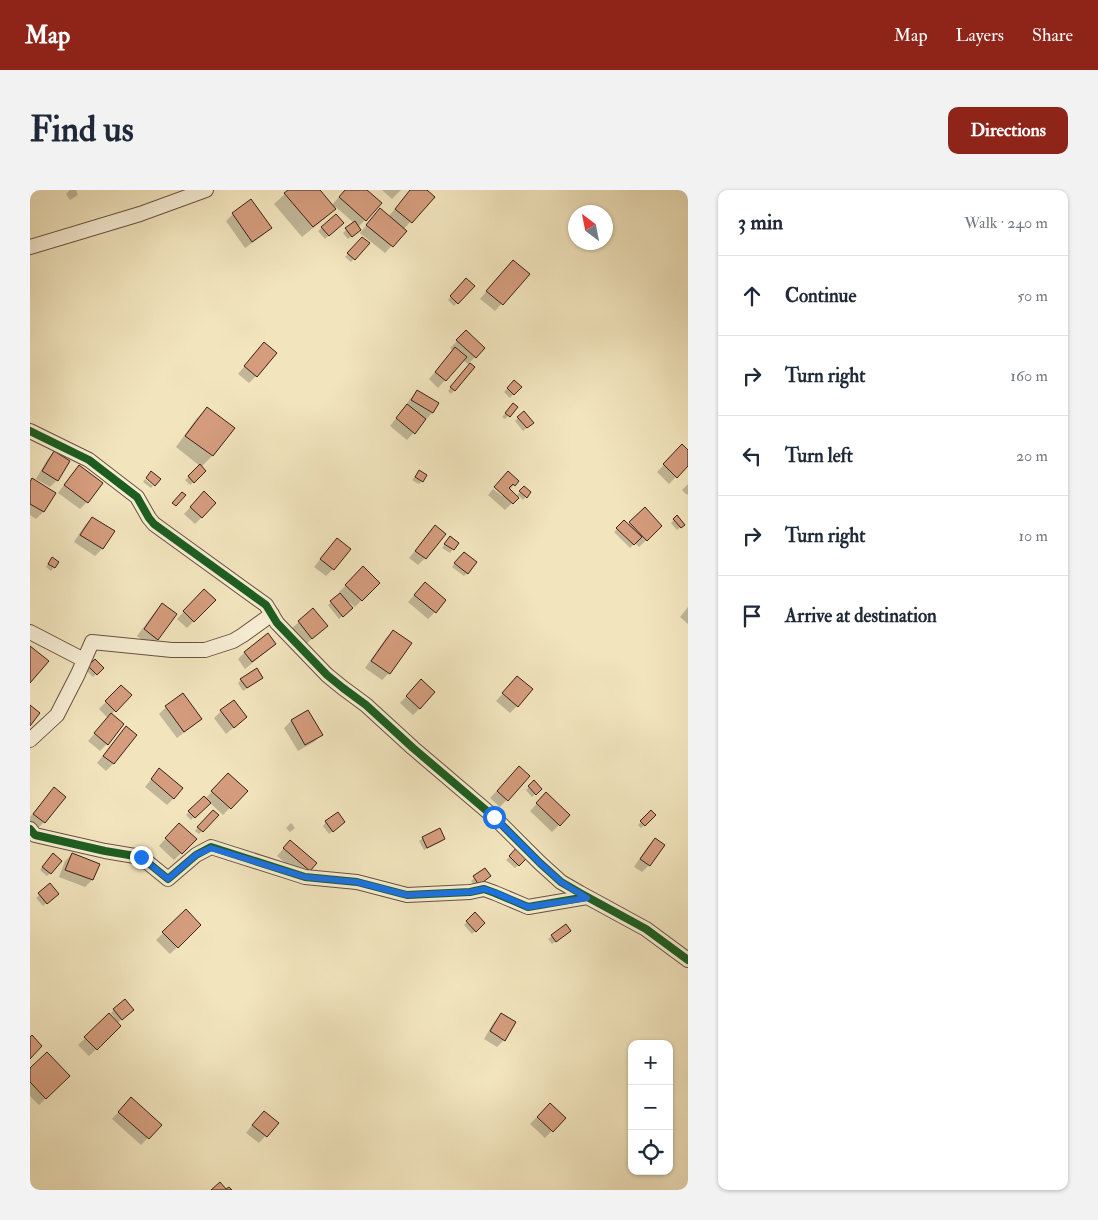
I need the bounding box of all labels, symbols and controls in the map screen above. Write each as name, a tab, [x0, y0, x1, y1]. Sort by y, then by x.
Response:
text: Map	[25, 20, 70, 51]
text: Map	[894, 24, 928, 47]
text: Layers	[956, 24, 1004, 47]
text: Share	[1032, 24, 1073, 47]
button: Directions	[948, 107, 1068, 154]
text: Find us	[30, 108, 134, 152]
north arrow	[568, 205, 613, 250]
text: 3 min	[738, 209, 783, 236]
text: Walk · 240 m	[964, 213, 1048, 233]
icon: ahead	[738, 282, 766, 310]
text: Continue	[785, 284, 856, 308]
text: 50 m	[1017, 286, 1048, 306]
icon: right	[738, 362, 766, 390]
text: Turn right	[785, 364, 865, 388]
text: 160 m	[1010, 366, 1048, 386]
icon: left	[738, 442, 766, 470]
text: Turn left	[785, 444, 853, 468]
text: 20 m	[1016, 446, 1048, 466]
icon: right	[738, 522, 766, 550]
text: Turn right	[785, 524, 865, 548]
text: 10 m	[1018, 526, 1048, 546]
icon: arrive	[738, 602, 766, 630]
text: Arrive at destination	[785, 604, 937, 628]
route start	[483, 806, 506, 829]
route end	[130, 846, 153, 869]
map controls	[628, 1040, 673, 1175]
button: +	[628, 1040, 673, 1085]
button: −	[628, 1085, 673, 1130]
button: locate	[628, 1130, 673, 1175]

